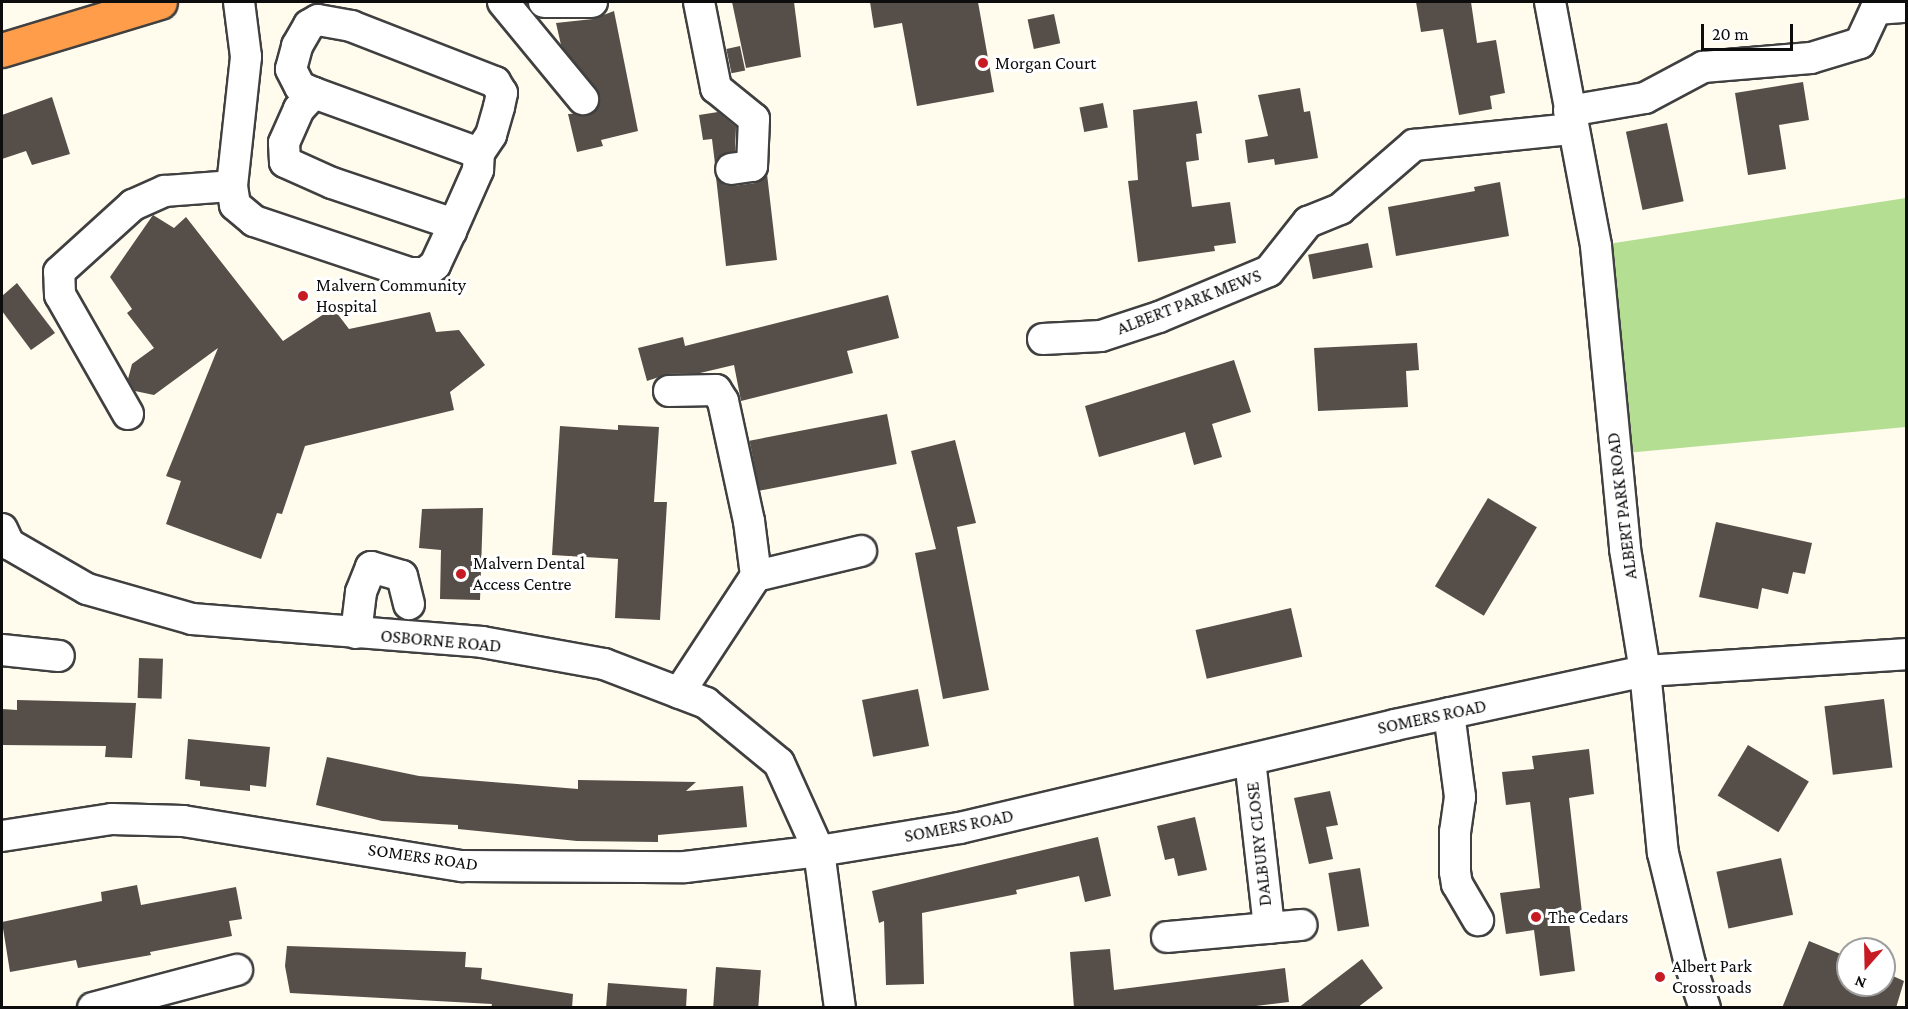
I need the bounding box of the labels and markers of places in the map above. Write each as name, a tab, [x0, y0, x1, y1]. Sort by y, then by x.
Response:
place label: Morgan Court	[995, 52, 1096, 74]
marker: Morgan Court	[976, 56, 990, 70]
place label: Malvern Community Hospital	[316, 275, 466, 318]
marker: Malvern Community Hospital	[294, 287, 312, 305]
place label: Malvern Dental Access Centre	[473, 553, 585, 596]
marker: Malvern Dental Access Centre	[454, 567, 468, 581]
place label: The Cedars	[1548, 906, 1628, 928]
marker: The Cedars	[1529, 910, 1543, 924]
place label: Albert Park Crossroads	[1672, 956, 1752, 998]
marker: Albert Park Crossroads	[1653, 970, 1667, 984]

